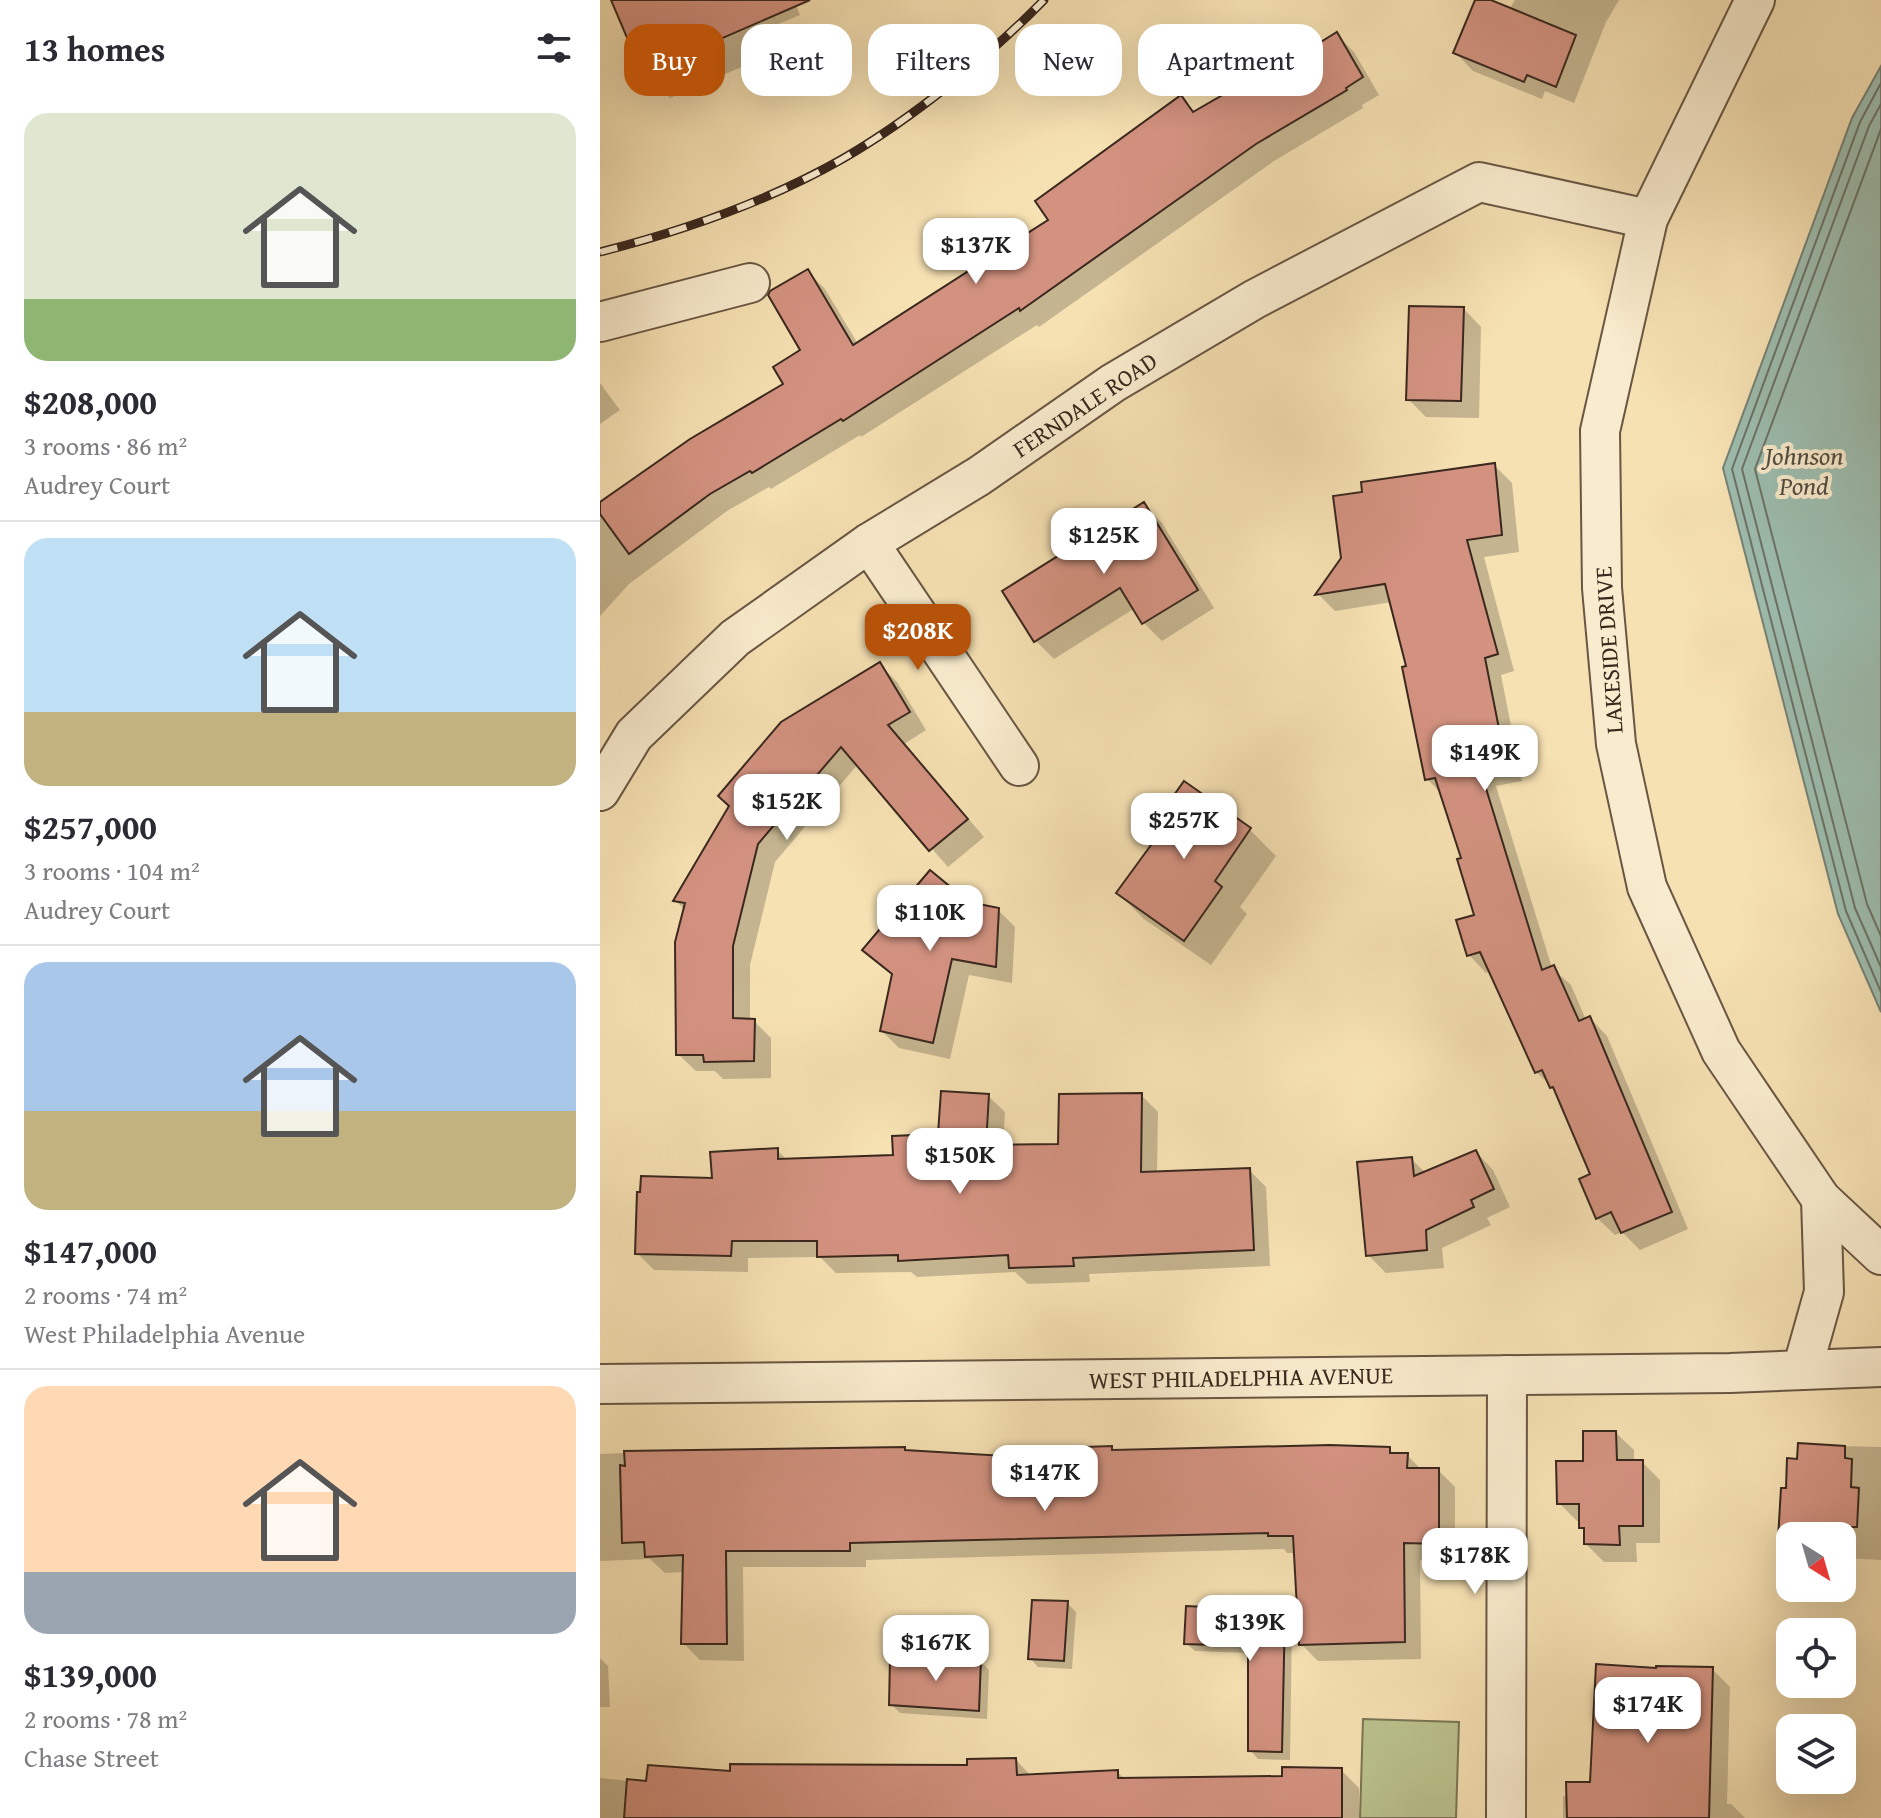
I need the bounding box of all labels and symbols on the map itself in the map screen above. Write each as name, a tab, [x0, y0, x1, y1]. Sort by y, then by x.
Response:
pin: $137K	[920, 218, 1032, 286]
street label: FERNDALE ROAD	[1005, 343, 1164, 466]
water label: Johnson Pond	[1761, 436, 1843, 505]
pin: $125K	[1048, 508, 1160, 576]
street label: LAKESIDE DRIVE	[1585, 565, 1632, 735]
pin: $208K	[862, 604, 974, 672]
pin: $149K	[1429, 725, 1541, 793]
pin: $152K	[731, 774, 843, 842]
pin: $257K	[1128, 793, 1240, 861]
pin: $110K	[874, 885, 986, 953]
pin: $150K	[904, 1128, 1016, 1196]
street label: WEST PHILADELPHIA AVENUE	[1089, 1357, 1393, 1398]
pin: $147K	[989, 1445, 1101, 1513]
north arrow	[1776, 1522, 1856, 1602]
pin: $178K	[1419, 1528, 1531, 1596]
pin: $139K	[1194, 1595, 1306, 1663]
pin: $167K	[880, 1615, 992, 1683]
pin: $174K	[1592, 1677, 1704, 1745]

